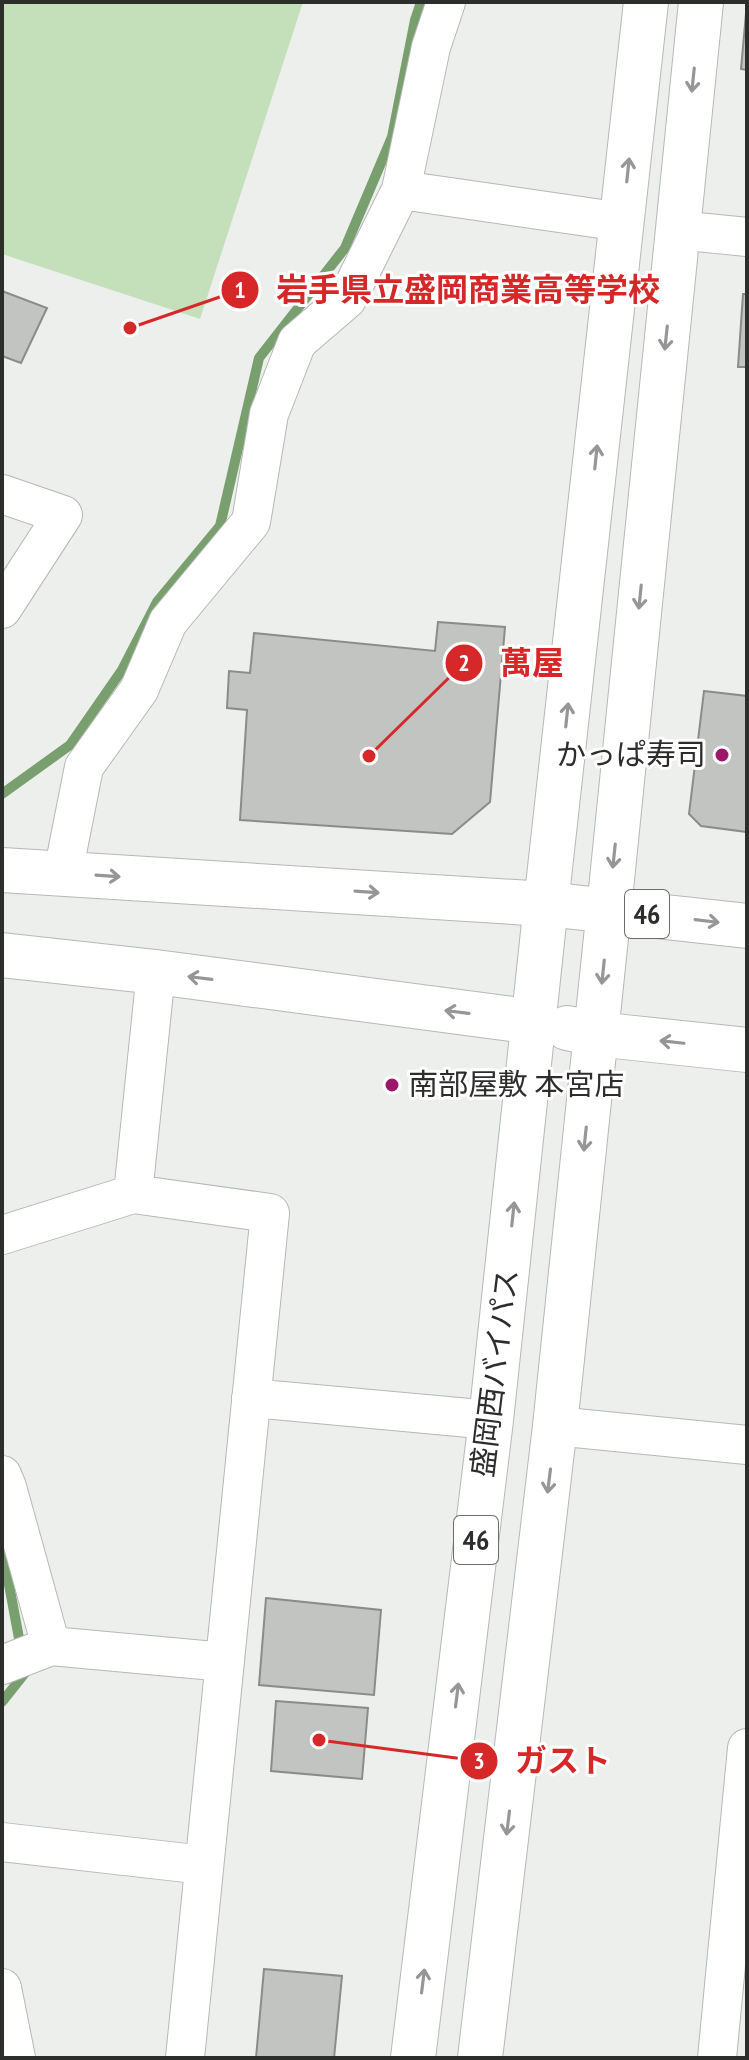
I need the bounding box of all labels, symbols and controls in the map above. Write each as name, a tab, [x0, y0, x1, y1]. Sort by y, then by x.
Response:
one-way arrow	[686, 66, 701, 92]
one-way arrow	[620, 157, 635, 184]
callout: 岩手県立盛岡商業高等学校	[220, 262, 676, 318]
text: 岩手県立盛岡商業高等学校	[276, 268, 660, 310]
text: 1	[234, 274, 246, 305]
one-way arrow	[659, 324, 674, 351]
one-way arrow	[589, 444, 604, 470]
one-way arrow	[633, 583, 648, 610]
callout: 萬屋	[444, 635, 580, 691]
text: 萬屋	[500, 641, 564, 683]
text: 2	[458, 647, 470, 678]
one-way arrow	[560, 702, 575, 729]
place label: かっぱ寿司	[556, 734, 706, 773]
marker: かっぱ寿司	[713, 746, 731, 764]
one-way arrow	[607, 842, 622, 869]
one-way arrow	[94, 869, 121, 884]
one-way arrow	[353, 885, 380, 900]
road number: 46	[625, 890, 669, 938]
one-way arrow	[694, 914, 719, 929]
one-way arrow	[595, 958, 610, 985]
one-way arrow	[187, 970, 213, 985]
one-way arrow	[445, 1004, 471, 1019]
one-way arrow	[659, 1034, 686, 1049]
place label: 南部屋敷 本宮店	[408, 1064, 624, 1103]
marker: 南部屋敷 本宮店	[383, 1076, 401, 1094]
one-way arrow	[578, 1125, 593, 1152]
one-way arrow	[506, 1201, 521, 1228]
street label: 盛岡西バイパス	[461, 1267, 526, 1479]
one-way arrow	[541, 1468, 556, 1493]
road number: 46	[454, 1516, 498, 1564]
one-way arrow	[450, 1682, 465, 1709]
callout: ガスト	[459, 1733, 627, 1789]
text: ガスト	[515, 1739, 611, 1781]
text: 3	[473, 1745, 485, 1776]
one-way arrow	[501, 1809, 516, 1836]
one-way arrow	[415, 1968, 430, 1994]

